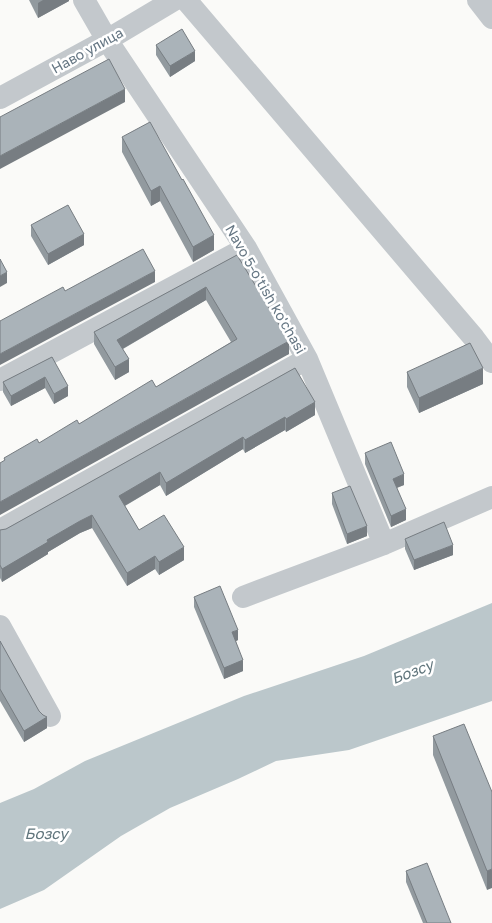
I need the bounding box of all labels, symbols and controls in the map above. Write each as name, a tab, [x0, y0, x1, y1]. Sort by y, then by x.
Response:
street label: Наво улица	[48, 23, 126, 77]
street label: Navo 5-o'tish ko'chasi	[222, 222, 310, 356]
water label: Бозсу	[389, 654, 438, 688]
water label: Бозсу	[24, 824, 70, 843]

